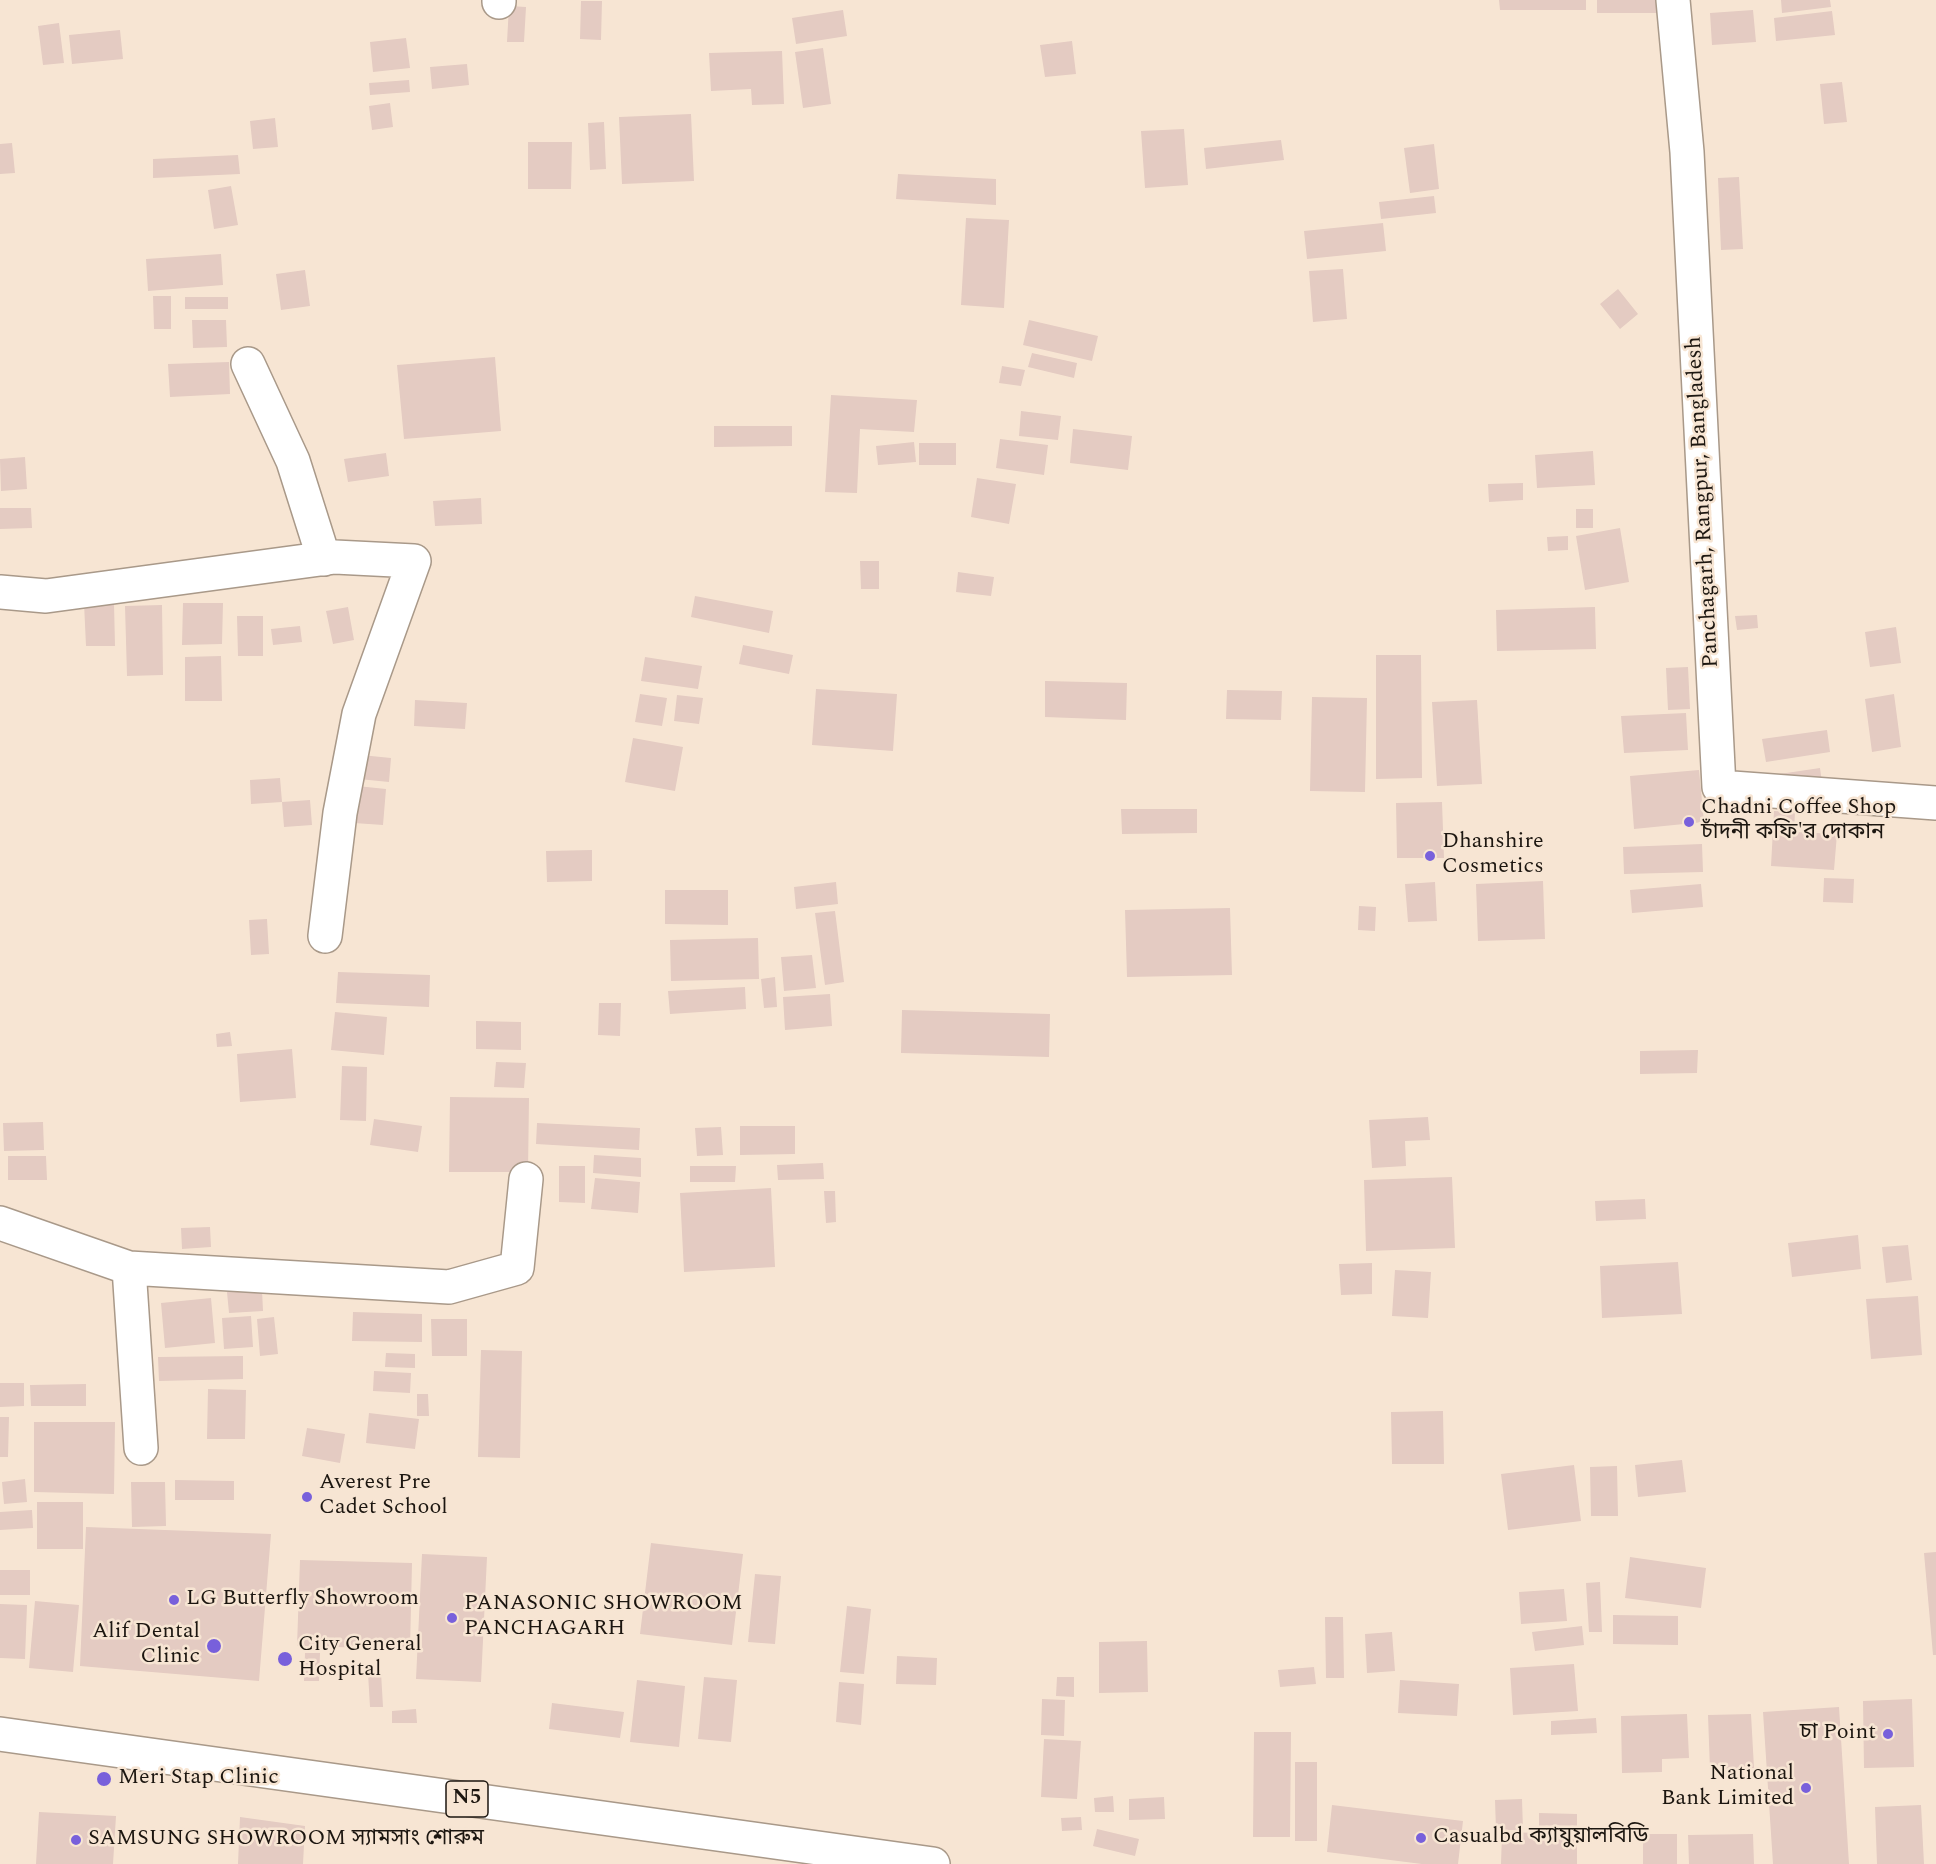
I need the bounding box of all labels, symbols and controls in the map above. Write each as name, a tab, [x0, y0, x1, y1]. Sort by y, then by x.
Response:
street label: Panchagarh, Rangpur, Bangladesh	[1682, 336, 1726, 668]
place label: Chadni Coffee Shop চাঁদনী কফি'র দোকান	[1701, 796, 1896, 848]
marker: Chadni Coffee Shop চাঁদনী কফি'র দোকান	[1682, 815, 1696, 829]
place label: Dhanshire Cosmetics	[1442, 830, 1544, 882]
marker: Dhanshire Cosmetics	[1423, 849, 1437, 863]
place label: Averest Pre Cadet School	[319, 1471, 448, 1522]
marker: Averest Pre Cadet School	[300, 1490, 314, 1504]
place label: LG Butterfly Showroom	[186, 1587, 419, 1613]
place label: PANASONIC SHOWROOM PANCHAGARH	[464, 1592, 743, 1644]
marker: LG Butterfly Showroom	[167, 1593, 181, 1607]
marker: PANASONIC SHOWROOM PANCHAGARH	[445, 1611, 459, 1625]
place label: Alif Dental Clinic	[92, 1620, 200, 1672]
place label: City General Hospital	[298, 1633, 422, 1684]
marker: Alif Dental Clinic	[205, 1637, 223, 1655]
marker: City General Hospital	[276, 1650, 294, 1668]
place label: চা Point	[1800, 1721, 1876, 1747]
marker: চা Point	[1881, 1727, 1895, 1741]
place label: National Bank Limited	[1661, 1762, 1794, 1814]
place label: Meri Stap Clinic	[118, 1766, 279, 1792]
marker: Meri Stap Clinic	[95, 1770, 113, 1788]
road number: N5	[446, 1781, 488, 1817]
marker: National Bank Limited	[1799, 1781, 1813, 1795]
place label: Casualbd ক্যাযুয়ালবিডি	[1433, 1825, 1648, 1851]
place label: SAMSUNG SHOWROOM স্যামসাং শোরুম	[88, 1827, 484, 1853]
marker: Casualbd ক্যাযুয়ালবিডি	[1414, 1831, 1428, 1845]
marker: SAMSUNG SHOWROOM স্যামসাং শোরুম	[69, 1833, 83, 1847]

